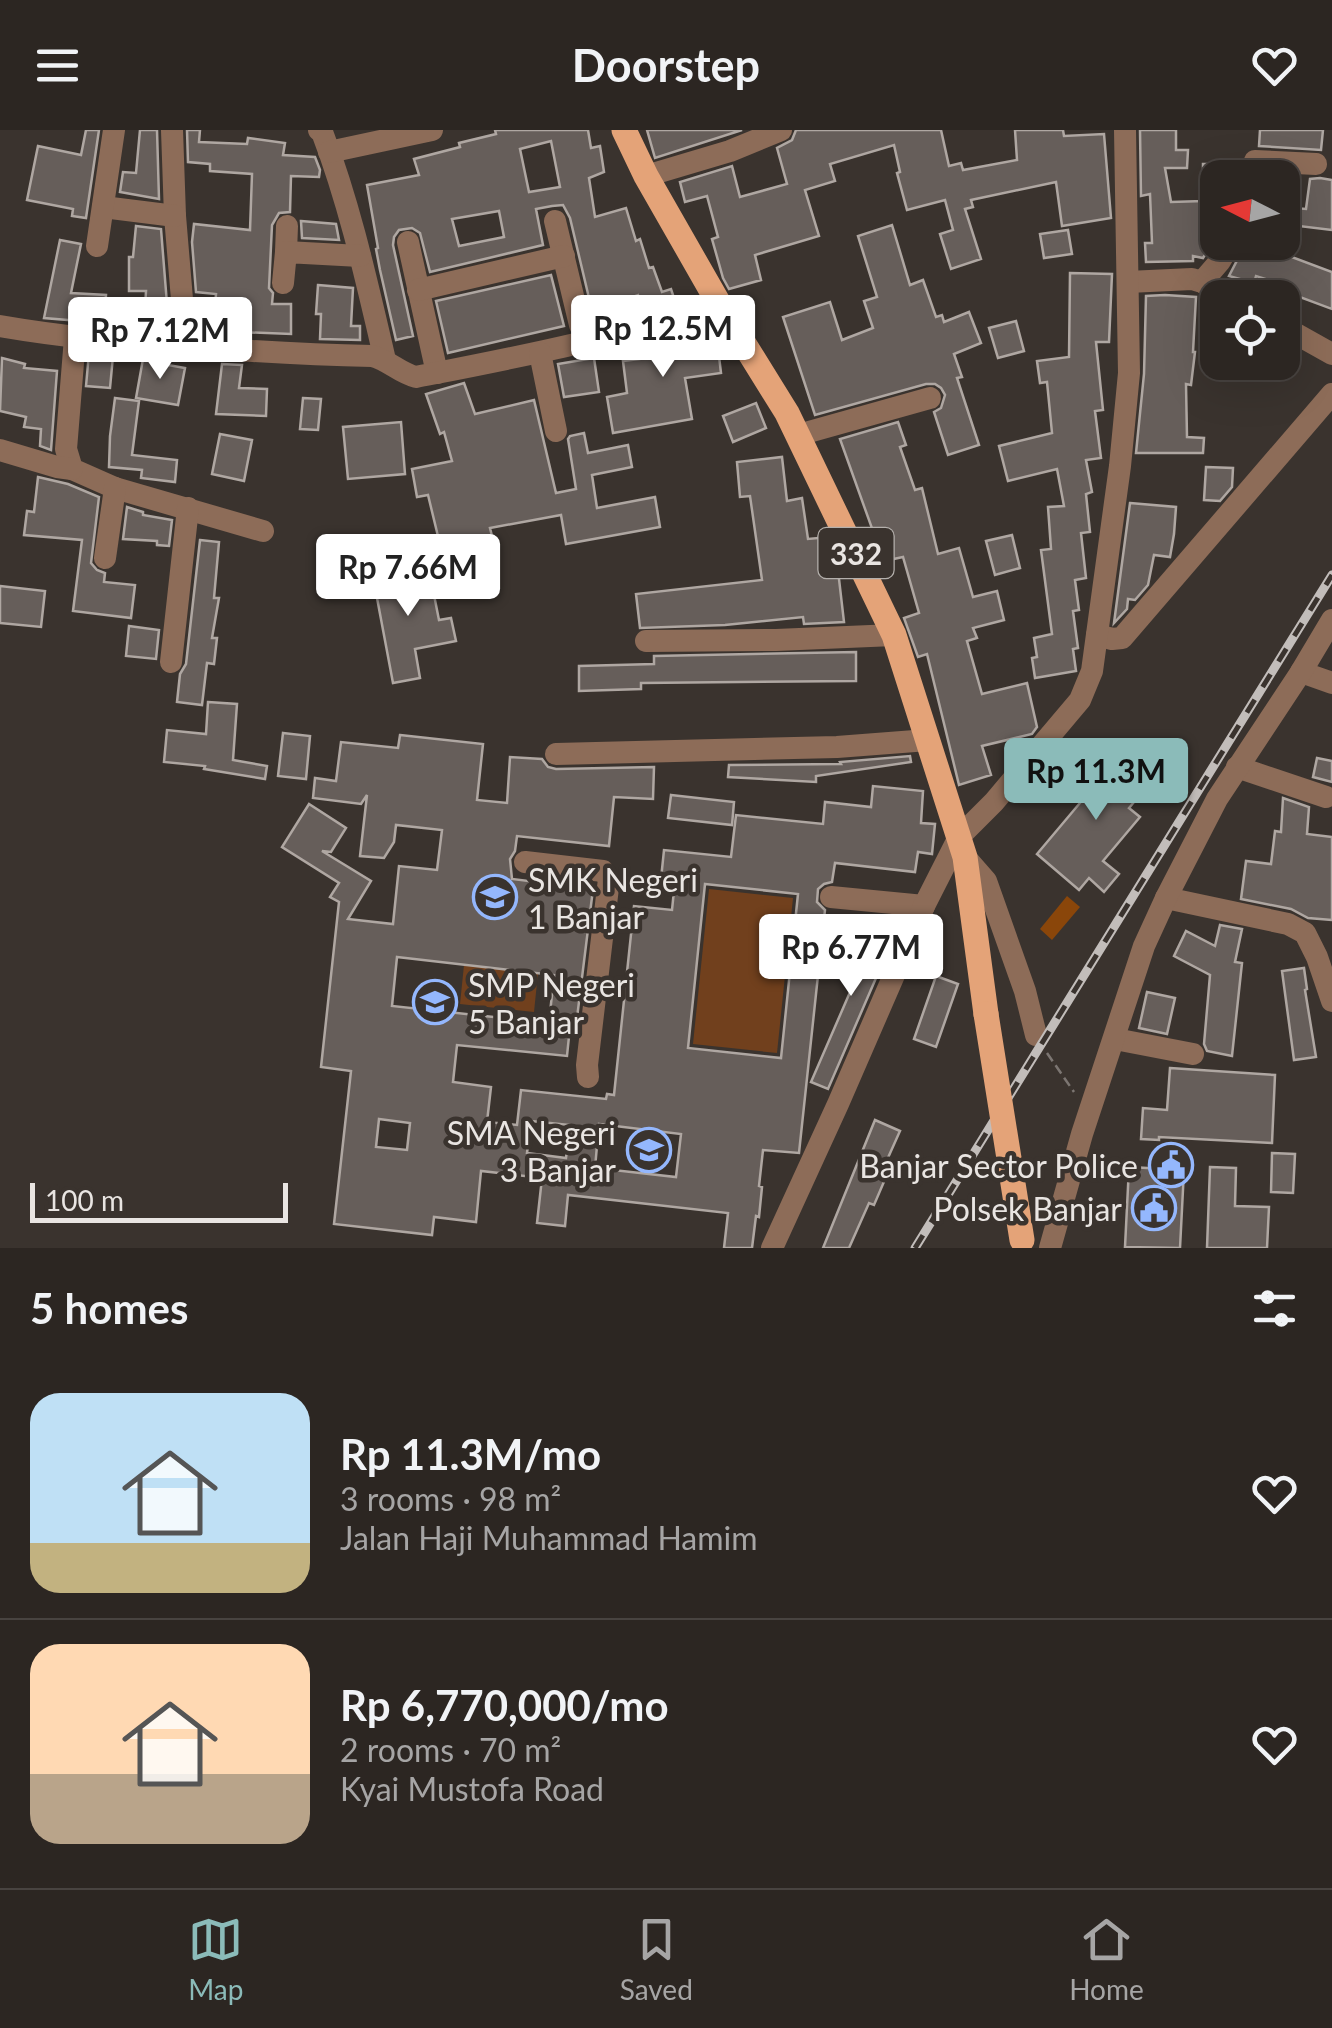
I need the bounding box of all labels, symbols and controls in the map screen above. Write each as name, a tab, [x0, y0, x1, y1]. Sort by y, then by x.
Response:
icon: menu	[30, 38, 85, 93]
text: Doorstep	[572, 38, 760, 92]
icon: heart	[1247, 38, 1302, 93]
north arrow	[1200, 160, 1300, 260]
map controls	[1200, 160, 1300, 380]
button: locate	[1200, 280, 1300, 380]
pin: Rp 12.5M	[560, 295, 766, 380]
pin: Rp 7.12M	[57, 297, 263, 382]
text: Rp 12.5M	[593, 308, 733, 347]
text: Rp 7.12M	[90, 310, 230, 349]
road number: 332	[818, 528, 894, 578]
pin: Rp 7.66M	[305, 534, 511, 619]
text: Rp 7.66M	[338, 547, 478, 586]
pin: Rp 11.3M	[993, 738, 1199, 823]
text: Rp 11.3M	[1026, 751, 1166, 790]
place label: SMK Negeri 1 Banjar	[528, 860, 698, 936]
school or university icon: SMK Negeri 1 Banjar	[472, 874, 518, 920]
pin: Rp 6.77M	[748, 914, 954, 999]
text: Rp 6.77M	[781, 927, 921, 966]
place label: SMP Negeri 5 Banjar	[468, 965, 635, 1041]
school or university icon: SMP Negeri 5 Banjar	[412, 979, 458, 1025]
place label: SMA Negeri 3 Banjar	[447, 1113, 616, 1189]
school or university icon: SMA Negeri 3 Banjar	[626, 1127, 672, 1173]
public building icon: Banjar Sector Police	[1148, 1142, 1194, 1188]
place label: Banjar Sector Police	[859, 1146, 1138, 1185]
scale bar	[30, 1178, 288, 1222]
text: 100 m	[45, 1183, 124, 1217]
public building icon: Polsek Banjar	[1131, 1185, 1177, 1231]
place label: Polsek Banjar	[933, 1189, 1122, 1228]
icon: filters	[1247, 1281, 1302, 1336]
text: 5 homes	[30, 1283, 188, 1333]
text: Rp 11.3M/mo	[340, 1429, 601, 1479]
icon: home	[110, 1433, 230, 1553]
icon: heart	[1247, 1466, 1302, 1521]
text: 3 rooms · 98 m²	[340, 1479, 561, 1518]
text: Jalan Haji Muhammad Hamim	[340, 1518, 758, 1557]
text: Rp 6,770,000/mo	[340, 1680, 669, 1730]
icon: home	[110, 1684, 230, 1804]
icon: heart	[1247, 1717, 1302, 1772]
text: 2 rooms · 70 m²	[340, 1730, 561, 1769]
text: Kyai Mustofa Road	[340, 1769, 604, 1808]
tab: Map	[188, 1912, 243, 2006]
tab: Saved	[620, 1912, 693, 2006]
tab: Home	[1069, 1912, 1144, 2006]

